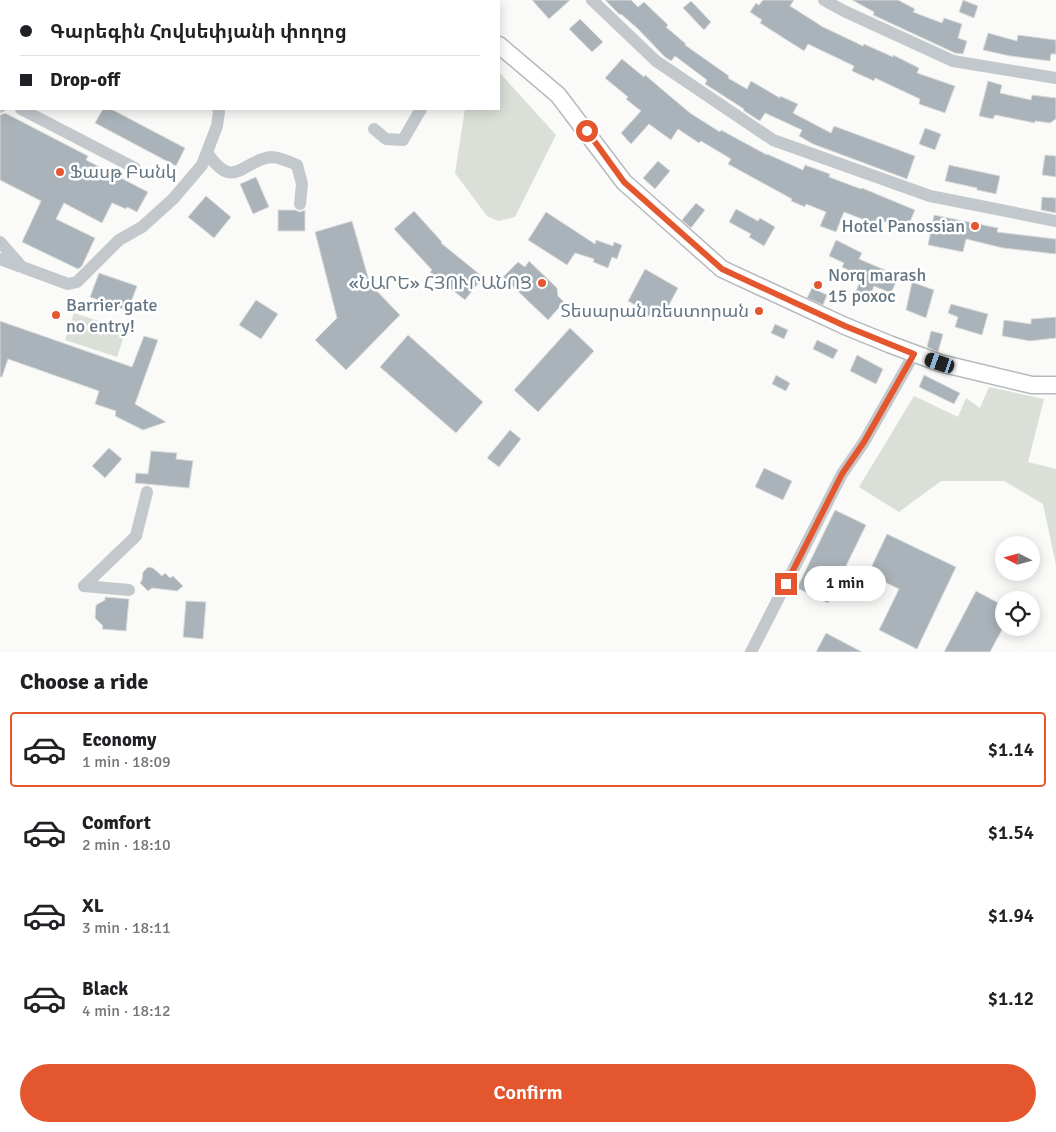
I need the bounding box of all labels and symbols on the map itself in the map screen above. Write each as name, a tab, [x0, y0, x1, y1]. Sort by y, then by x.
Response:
route start	[576, 120, 598, 142]
place label: Ֆասթ Բանկ	[70, 161, 177, 183]
marker: Ֆասթ Բանկ	[54, 166, 66, 178]
place label: Hotel Panossian	[842, 215, 965, 237]
marker: Hotel Panossian	[969, 220, 981, 232]
place label: Norq marash 15 poxoc	[828, 264, 926, 307]
place label: «ՆԱՐԵ» ՀՅՈՒՐԱՆՈՑ	[349, 272, 532, 294]
marker: «ՆԱՐԵ» ՀՅՈՒՐԱՆՈՑ	[536, 277, 548, 289]
marker: Norq marash 15 poxoc	[812, 279, 824, 291]
place label: Barrier gate no entry!	[66, 294, 158, 337]
place label: Տեսարան ռեստորան	[560, 300, 749, 322]
marker: Տեսարան ռեստորան	[753, 305, 765, 317]
marker: Barrier gate no entry!	[50, 309, 62, 321]
car	[923, 351, 956, 375]
north arrow	[995, 536, 1040, 581]
callout: 1 min	[804, 566, 886, 602]
route end	[775, 573, 797, 595]

